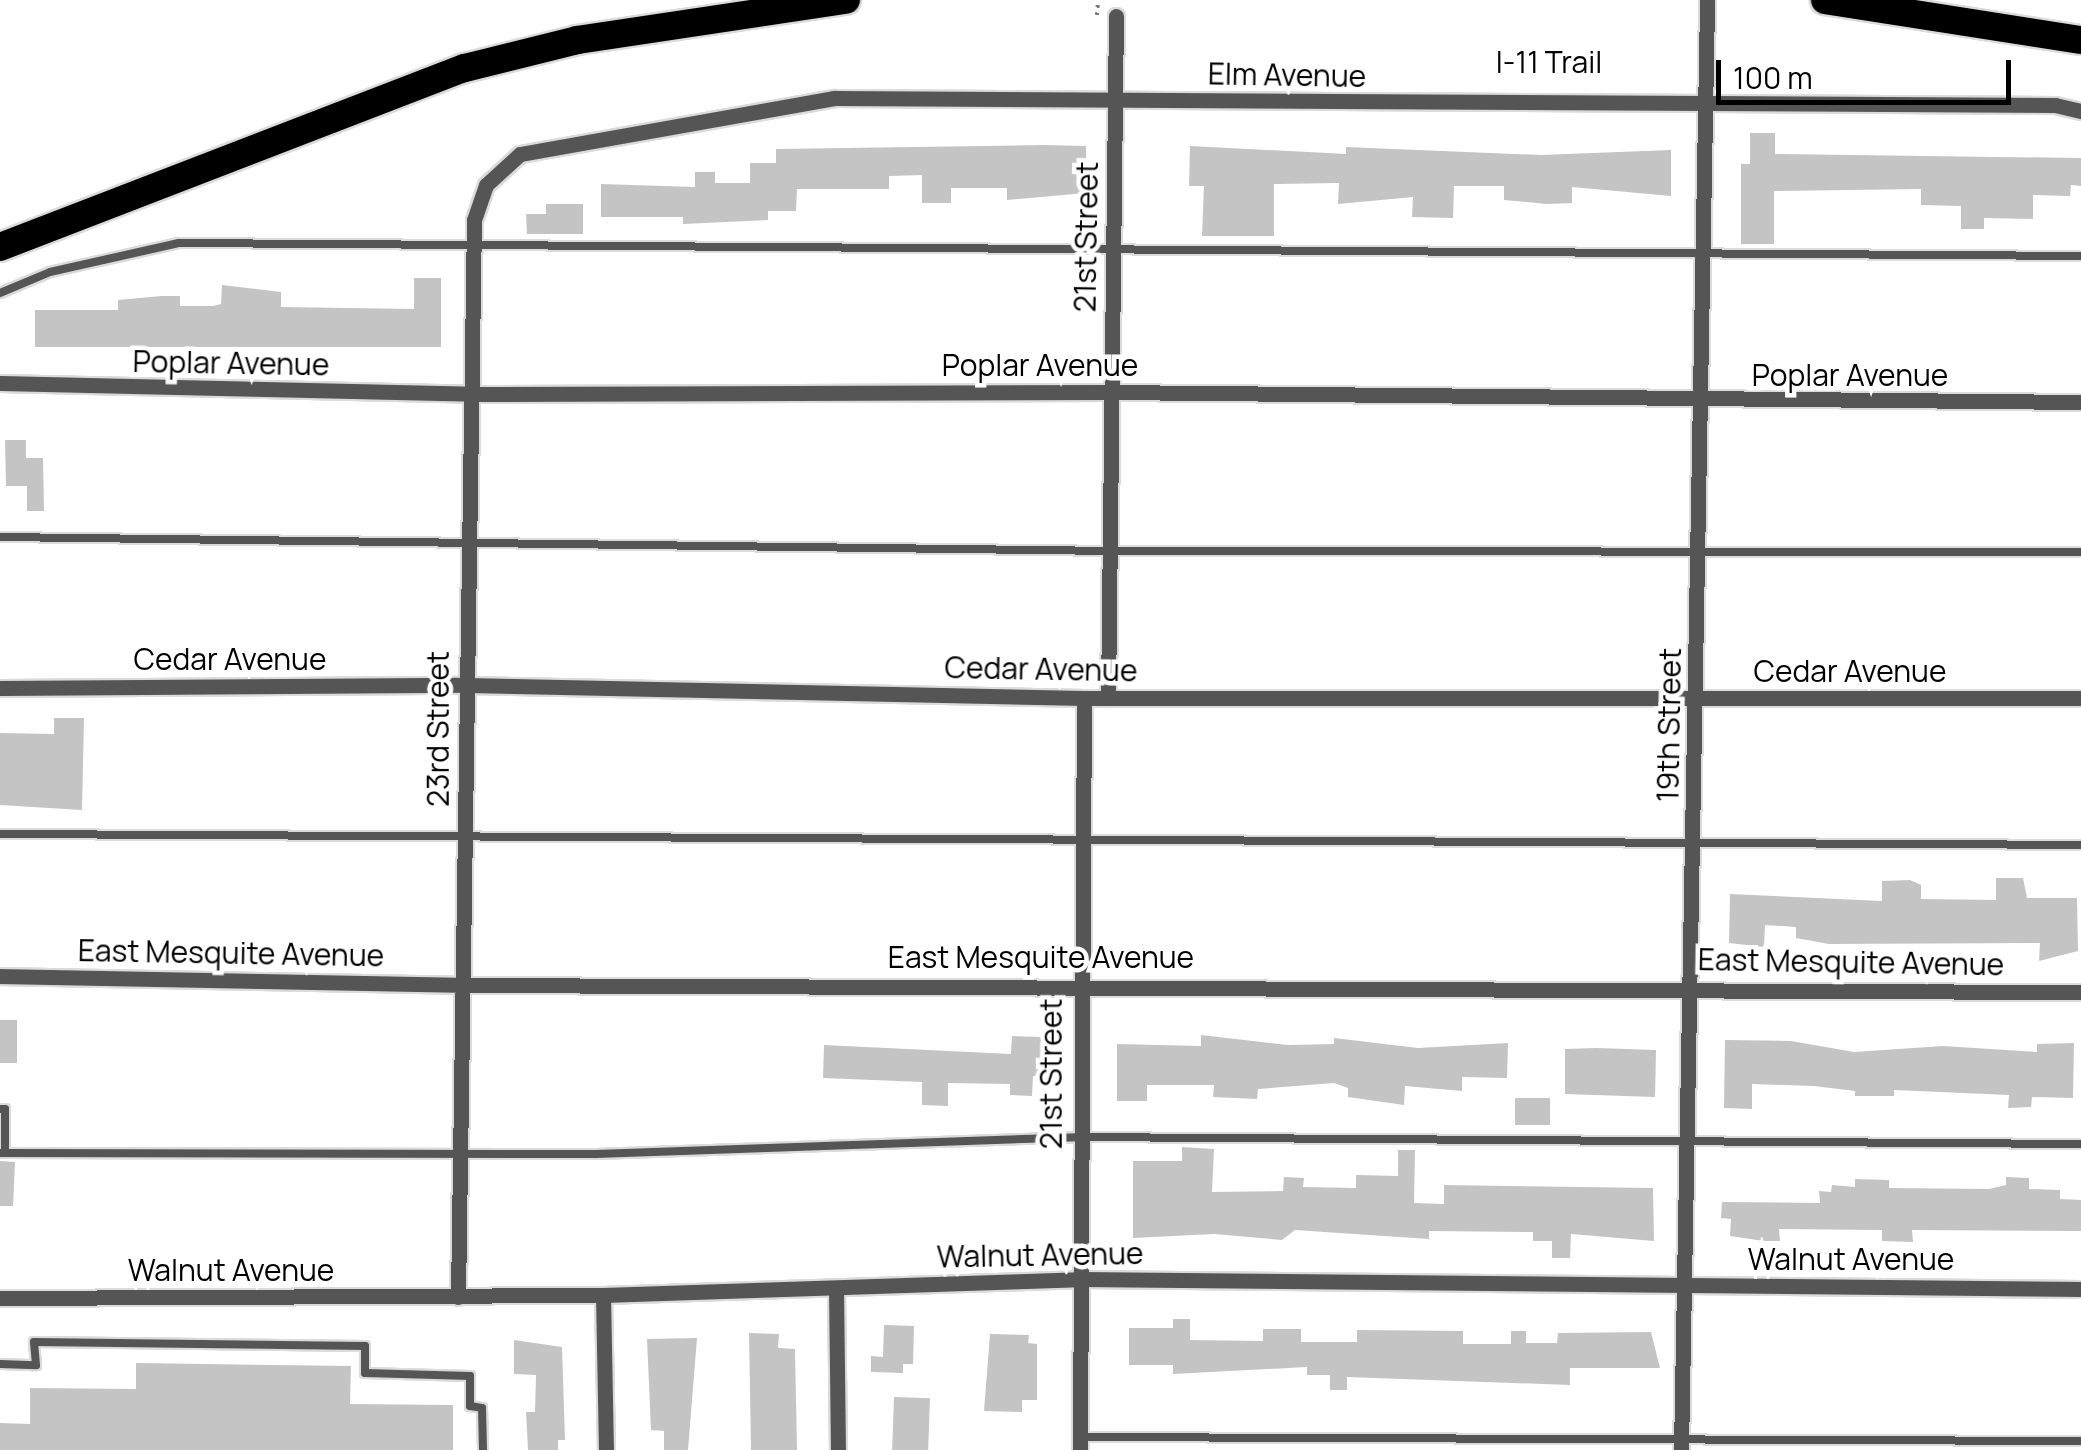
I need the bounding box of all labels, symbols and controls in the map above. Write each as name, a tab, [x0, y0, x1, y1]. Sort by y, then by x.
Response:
scale bar	[1721, 40, 2016, 102]
street label: I-11 Trail	[1496, 44, 1602, 80]
street label: Elm Avenue	[1208, 56, 1366, 94]
text: 100 m	[1733, 57, 1813, 98]
street label: 21st Street	[1067, 161, 1105, 313]
street label: Poplar Avenue	[132, 343, 330, 383]
street label: Poplar Avenue	[942, 347, 1138, 383]
street label: Poplar Avenue	[1752, 357, 1948, 393]
street label: Cedar Avenue	[134, 641, 326, 677]
street label: 19th Street	[1650, 648, 1688, 802]
street label: Cedar Avenue	[944, 649, 1138, 689]
street label: 23rd Street	[420, 651, 456, 807]
street label: Cedar Avenue	[1754, 653, 1946, 689]
street label: East Mesquite Avenue	[78, 932, 384, 974]
street label: East Mesquite Avenue	[888, 939, 1194, 975]
street label: East Mesquite Avenue	[1698, 941, 2004, 983]
street label: 21st Street	[1033, 999, 1069, 1149]
street label: Walnut Avenue	[936, 1235, 1144, 1275]
street label: Walnut Avenue	[1748, 1241, 1954, 1277]
street label: Walnut Avenue	[128, 1252, 334, 1288]

